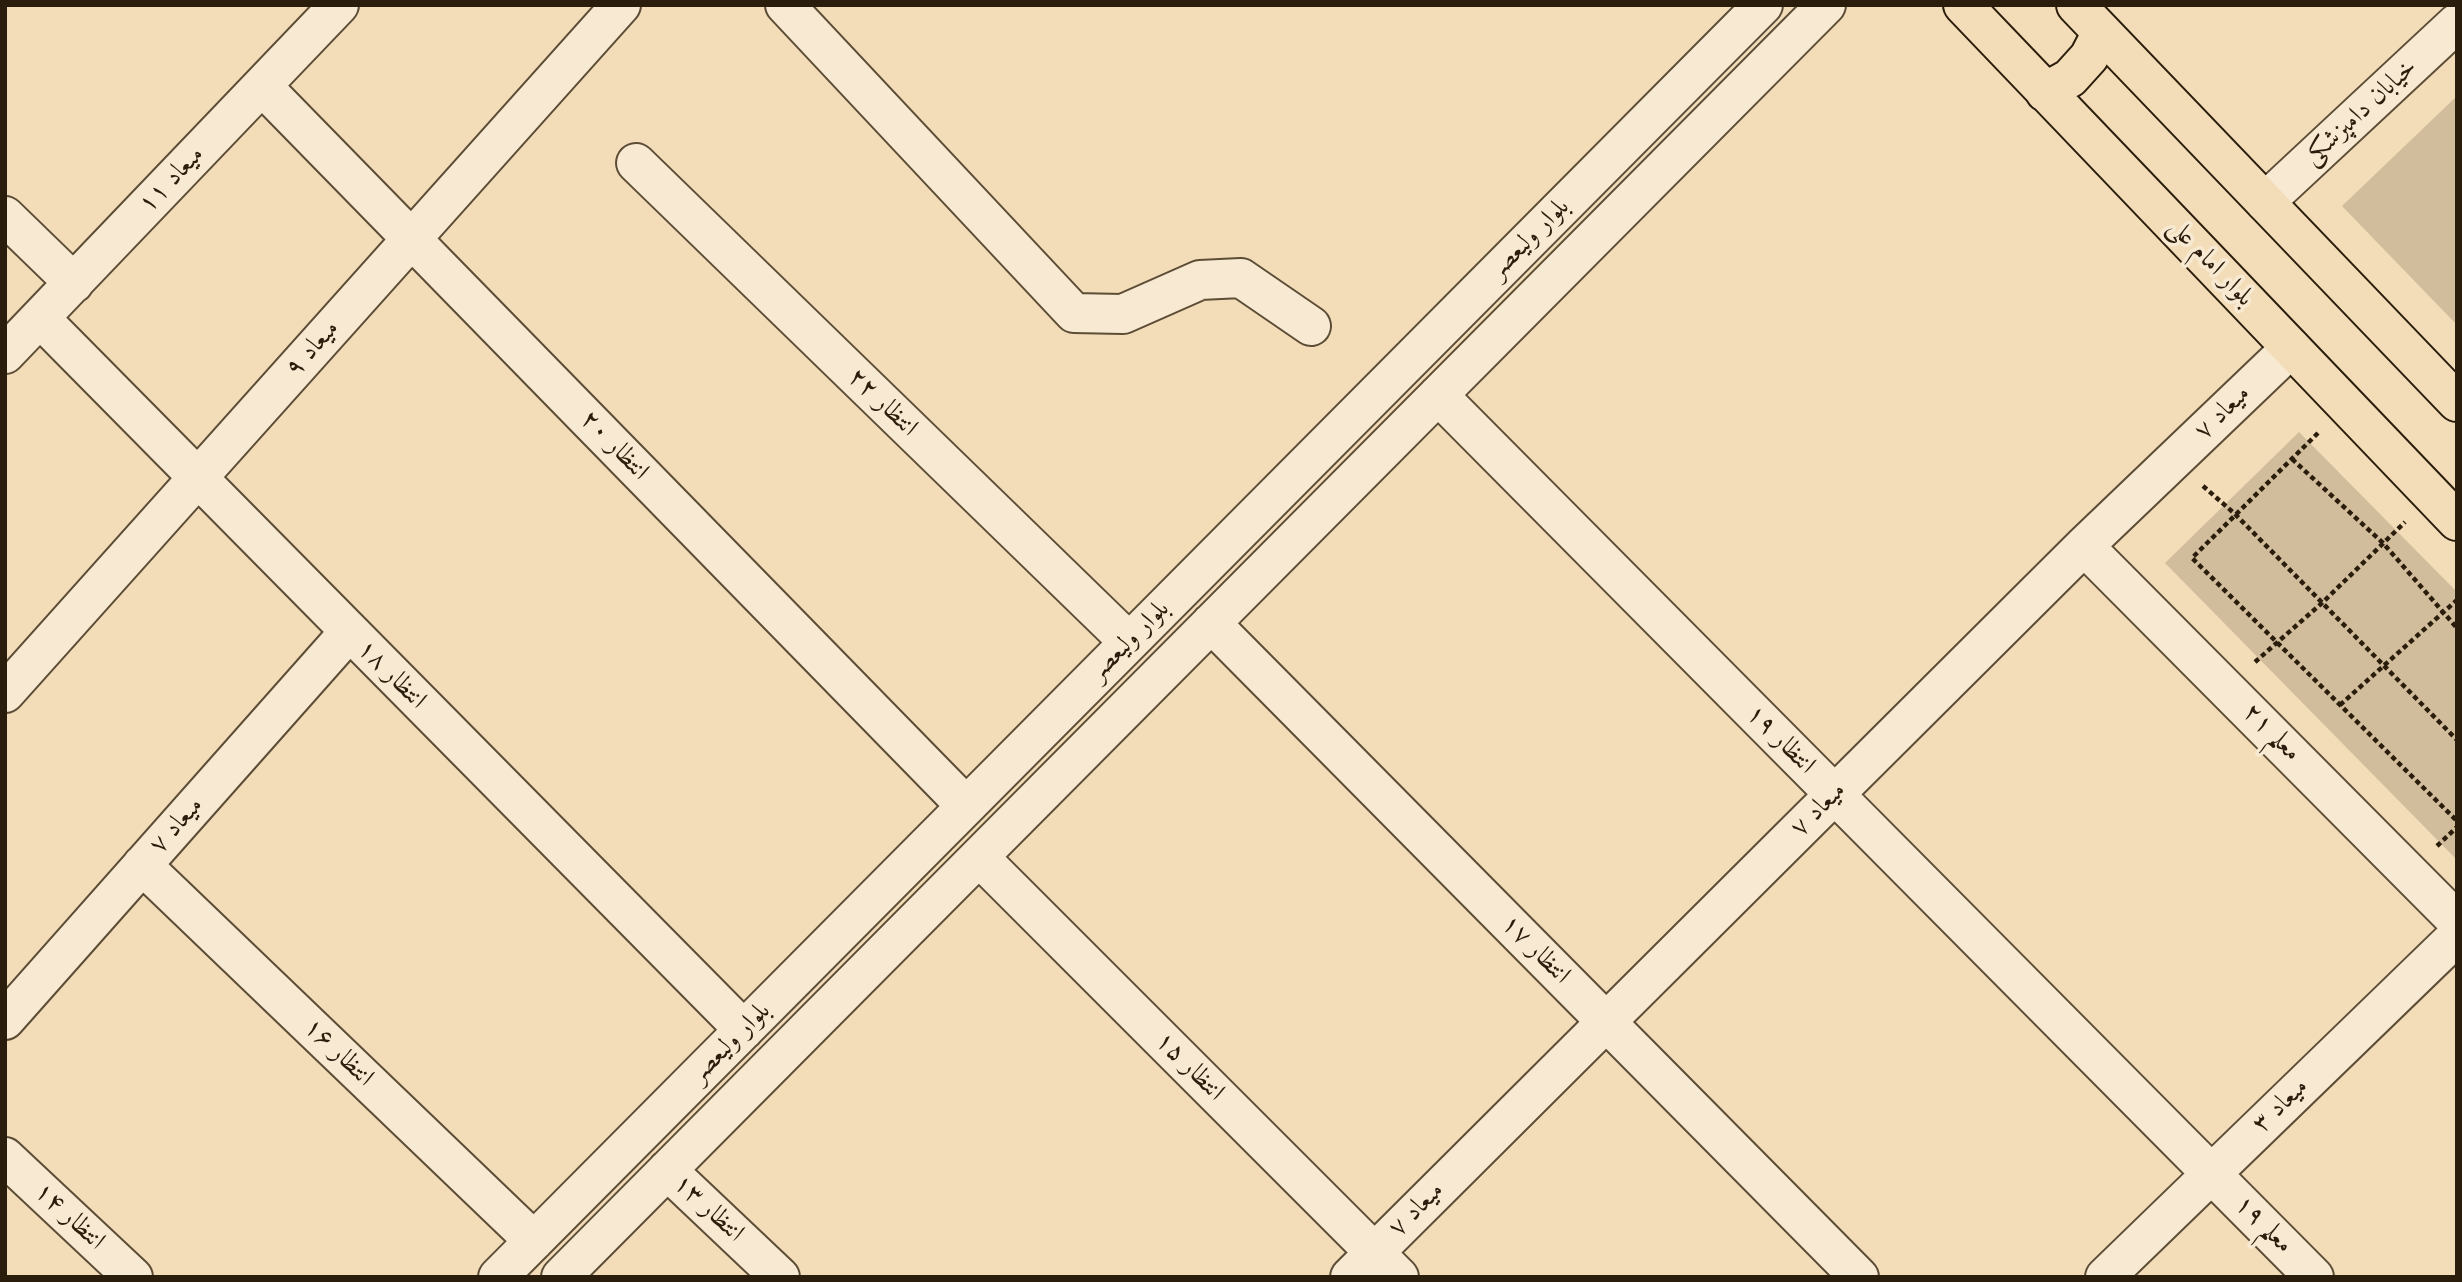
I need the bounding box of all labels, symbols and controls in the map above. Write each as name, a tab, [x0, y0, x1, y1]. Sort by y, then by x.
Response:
street label: خیابان دامپزشکی	[2298, 53, 2424, 173]
street label: میعاد ۱۱	[133, 140, 211, 220]
street label: بلوار ولیعصر	[1483, 192, 1577, 286]
street label: بلوار امام علی	[2160, 212, 2260, 314]
street label: میعاد ۹	[279, 314, 347, 384]
street label: انتظار ۲۲	[841, 362, 923, 444]
street label: میعاد ۷	[2188, 379, 2258, 447]
street label: انتظار ۲۰	[573, 405, 655, 487]
street label: بلوار ولیعصر	[1083, 594, 1177, 688]
street label: انتظار ۱۸	[350, 634, 432, 716]
street label: معلم ۲۱	[2235, 697, 2307, 769]
street label: انتظار ۱۹	[1739, 699, 1821, 781]
street label: میعاد ۷	[1785, 776, 1853, 844]
street label: میعاد ۷	[143, 791, 211, 861]
street label: انتظار ۱۷	[1494, 909, 1576, 991]
street label: بلوار ولیعصر	[684, 996, 778, 1090]
street label: انتظار ۱۶	[297, 1012, 379, 1094]
street label: انتظار ۱۵	[1148, 1026, 1230, 1108]
street label: میعاد ۳	[2246, 1072, 2316, 1140]
street label: انتظار ۱۳	[666, 1169, 750, 1249]
street label: میعاد ۷	[1383, 1176, 1451, 1244]
street label: انتظار ۱۴	[27, 1177, 111, 1257]
street label: معلم ۱۹	[2227, 1189, 2299, 1261]

